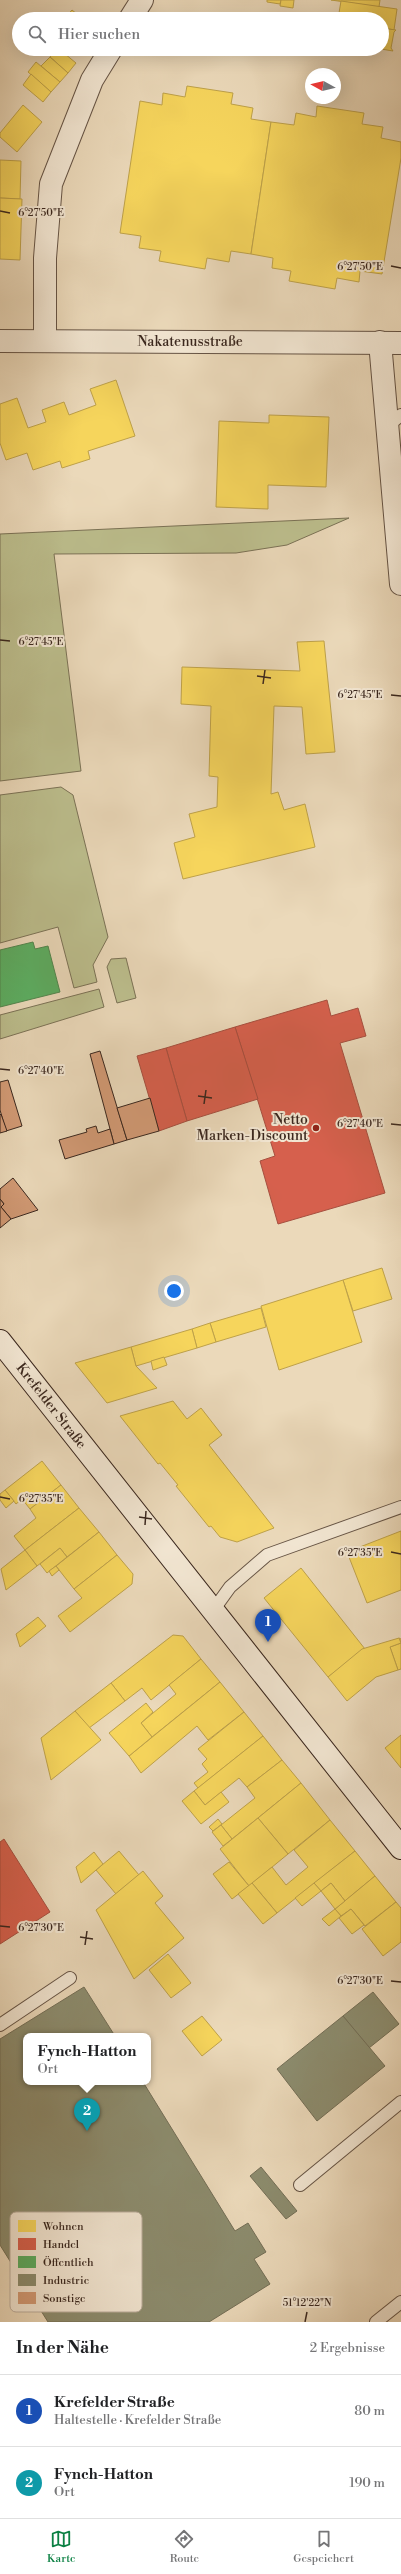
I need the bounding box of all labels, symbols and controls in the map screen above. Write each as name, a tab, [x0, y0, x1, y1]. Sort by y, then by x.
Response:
search box	[12, 12, 389, 56]
icon: search	[26, 23, 48, 45]
text: Hier suchen	[58, 25, 140, 44]
north arrow	[305, 68, 341, 104]
text: 6°27'50"E	[18, 207, 64, 219]
text: 6°27'50"E	[337, 261, 383, 273]
street label: Nakatenusstraße	[137, 333, 243, 351]
text: 6°27'45"E	[19, 636, 64, 648]
text: 6°27'45"E	[338, 689, 383, 701]
text: 6°27'40"E	[18, 1065, 64, 1077]
place label: Netto Marken-Discount	[197, 1111, 308, 1145]
text: 6°27'40"E	[337, 1118, 383, 1130]
marker: Netto Marken-Discount	[311, 1123, 321, 1133]
your location	[164, 1281, 184, 1301]
street label: Krefelder Straße	[12, 1359, 90, 1453]
text: 6°27'35"E	[19, 1493, 63, 1505]
text: 6°27'35"E	[338, 1547, 382, 1559]
pin: 1	[255, 1609, 281, 1642]
text: 6°27'30"E	[18, 1922, 64, 1934]
text: 6°27'30"E	[337, 1975, 383, 1987]
popup	[23, 2033, 151, 2085]
text: Fynch-Hatton	[37, 2042, 137, 2061]
text: Ort	[37, 2061, 58, 2077]
pin: 2	[74, 2098, 100, 2131]
legend	[10, 2212, 142, 2312]
text: Wohnen	[42, 2220, 84, 2234]
text: Handel	[43, 2238, 80, 2252]
text: Öffentlich	[43, 2255, 94, 2270]
text: Industrie	[43, 2274, 90, 2288]
text: Sonstige	[43, 2292, 86, 2306]
text: 51°12'22"N	[283, 2297, 332, 2309]
text: In der Nähe	[16, 2337, 109, 2359]
text: 2 Ergebnisse	[310, 2340, 385, 2356]
text: Krefelder Straße	[54, 2393, 175, 2412]
text: 1	[26, 2403, 32, 2419]
text: 80 m	[354, 2403, 385, 2419]
text: Haltestelle · Krefelder Straße	[54, 2412, 221, 2428]
text: Fynch-Hatton	[54, 2465, 153, 2484]
text: 2	[25, 2475, 33, 2491]
text: 190 m	[349, 2475, 385, 2491]
text: Ort	[54, 2484, 75, 2500]
tab: Karte	[47, 2528, 76, 2566]
tab: Route	[170, 2528, 199, 2566]
tab: Gespeichert	[293, 2528, 354, 2566]

